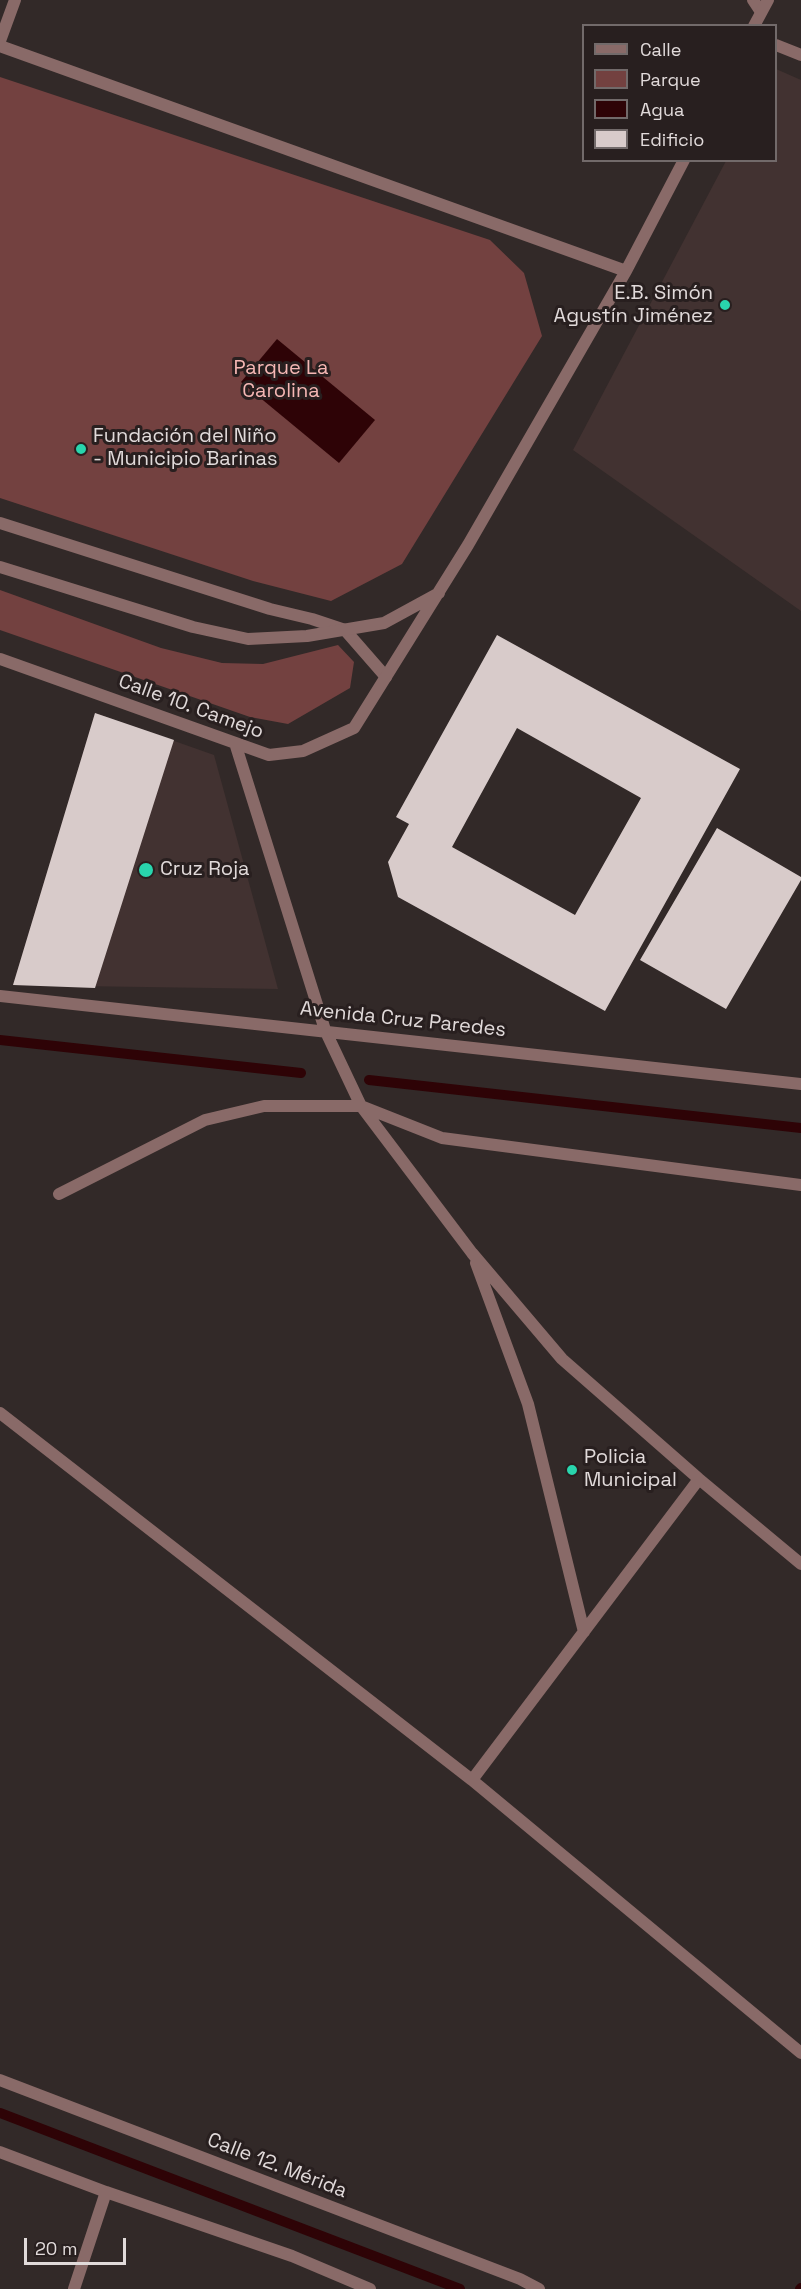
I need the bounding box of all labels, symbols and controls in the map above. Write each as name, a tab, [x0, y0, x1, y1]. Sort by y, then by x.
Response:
legend	[582, 24, 777, 162]
text: Calle	[640, 38, 681, 61]
text: Parque	[640, 68, 701, 91]
text: Agua	[640, 98, 684, 121]
text: Edificio	[640, 128, 704, 151]
place label: E.B. Simón Agustín Jiménez	[554, 282, 713, 329]
marker: E.B. Simón Agustín Jiménez	[718, 298, 732, 312]
park label: Parque La Carolina	[234, 357, 328, 404]
place label: Fundación del Niño - Municipio Barinas	[93, 425, 277, 472]
marker: Fundación del Niño - Municipio Barinas	[74, 442, 88, 456]
street label: Calle 10. Camejo	[115, 670, 267, 744]
place label: Cruz Roja	[160, 858, 250, 882]
marker: Cruz Roja	[137, 861, 155, 879]
street label: Avenida Cruz Paredes	[299, 997, 507, 1043]
place label: Policia Municipal	[584, 1446, 677, 1493]
marker: Policia Municipal	[565, 1463, 579, 1477]
street label: Calle 12. Mérida	[204, 2128, 350, 2204]
scale bar	[27, 2226, 129, 2264]
text: 20 m	[35, 2237, 78, 2260]

